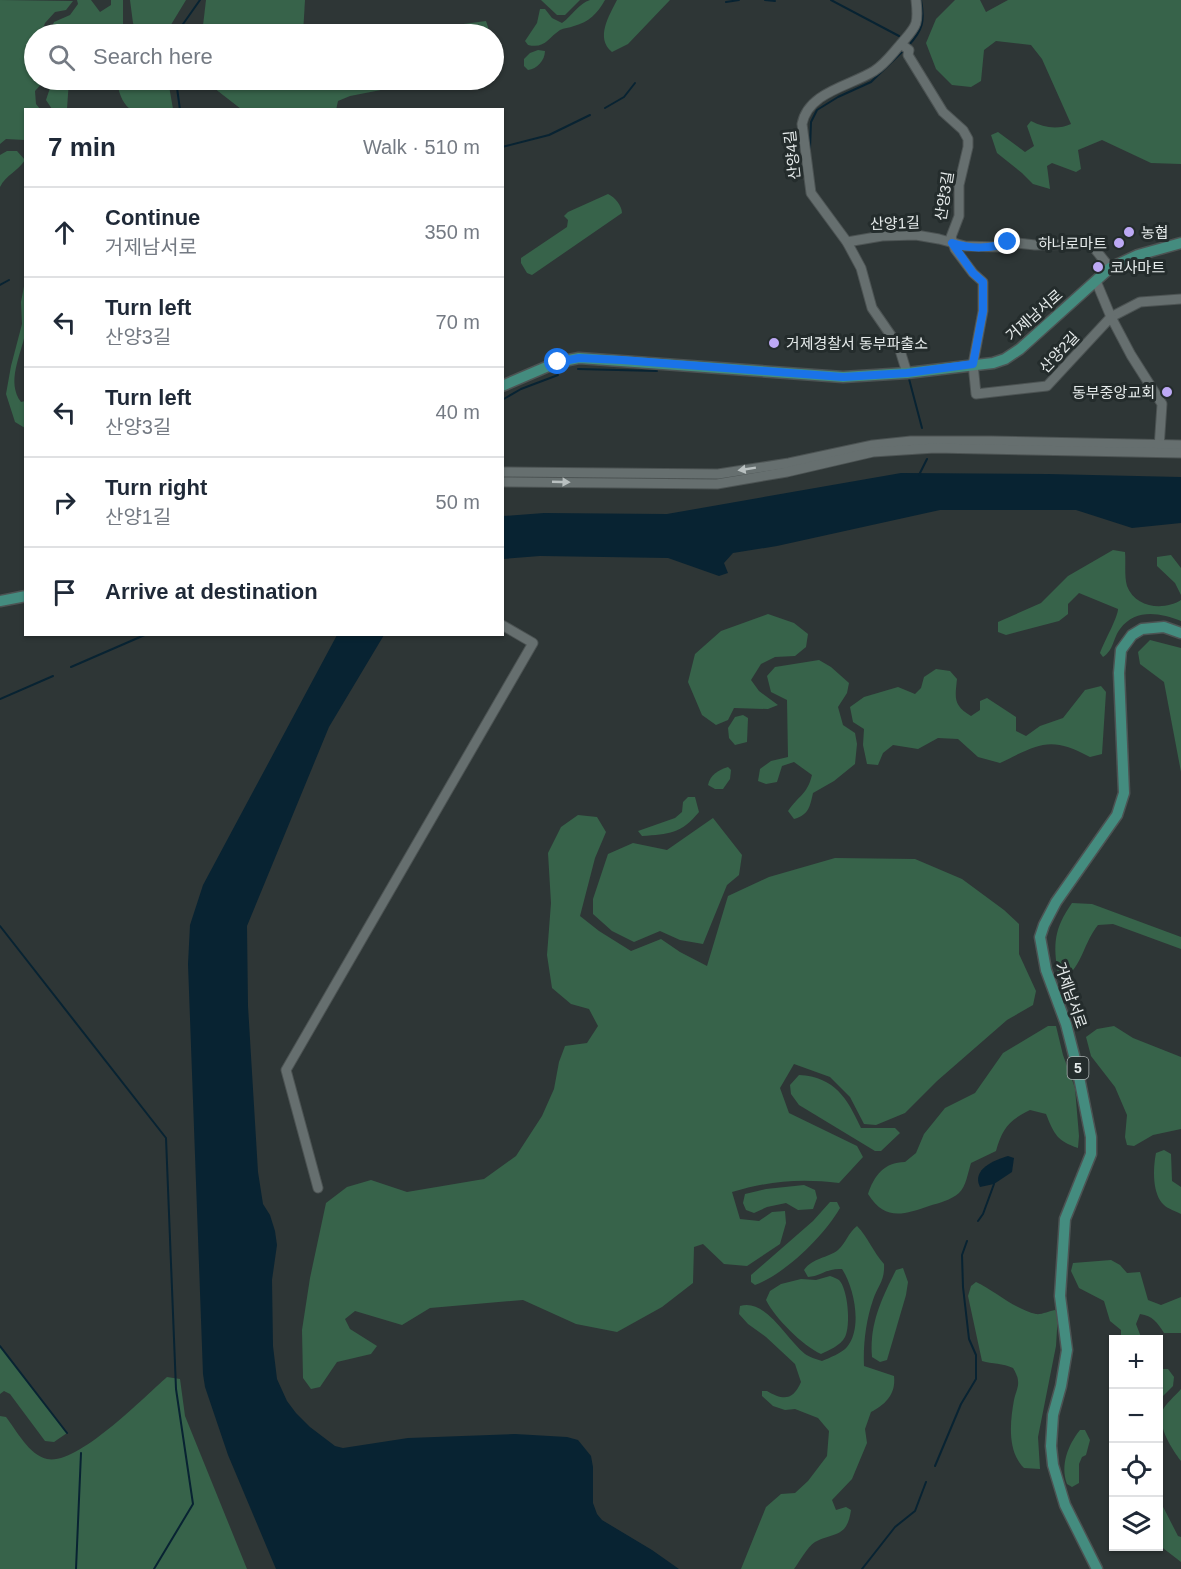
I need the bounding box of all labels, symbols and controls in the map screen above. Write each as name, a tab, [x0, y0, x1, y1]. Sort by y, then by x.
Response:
search box	[24, 24, 504, 90]
icon: search	[45, 41, 78, 74]
text: Search here	[93, 44, 213, 69]
street label: 산양4길	[781, 129, 803, 181]
text: 7 min	[48, 132, 116, 162]
text: Walk · 510 m	[363, 136, 480, 158]
street label: 산양3길	[932, 170, 956, 222]
text: Continue	[105, 205, 200, 230]
street label: 산양1길	[870, 214, 920, 232]
icon: ahead	[48, 216, 81, 249]
text: 350 m	[424, 221, 480, 243]
place label: 농협	[1141, 224, 1169, 241]
marker: 농협	[1122, 225, 1136, 239]
route end	[994, 228, 1020, 254]
place label: 하나로마트	[1038, 235, 1107, 252]
text: 거제남서로	[105, 236, 197, 258]
marker: 하나로마트	[1112, 236, 1126, 250]
place label: 코사마트	[1110, 259, 1165, 276]
marker: 코사마트	[1091, 260, 1105, 274]
street label: 거제남서로	[1002, 286, 1066, 344]
text: Turn left	[105, 295, 191, 320]
icon: left	[48, 306, 81, 339]
text: 70 m	[436, 311, 480, 333]
text: 산양3길	[105, 326, 171, 348]
street label: 산양2길	[1036, 328, 1082, 376]
place label: 거제경찰서 동부파출소	[786, 335, 928, 352]
marker: 거제경찰서 동부파출소	[767, 336, 781, 350]
route start	[544, 348, 570, 374]
place label: 동부중앙교회	[1072, 384, 1155, 401]
text: Turn left	[105, 385, 191, 410]
marker: 동부중앙교회	[1160, 385, 1174, 399]
icon: left	[48, 396, 81, 429]
text: 40 m	[436, 401, 480, 423]
text: 산양3길	[105, 416, 171, 438]
one-way arrow	[737, 465, 756, 474]
text: Turn right	[105, 475, 207, 500]
one-way arrow	[551, 477, 570, 487]
icon: right	[48, 486, 81, 519]
text: 50 m	[436, 491, 480, 513]
text: 산양1길	[105, 506, 171, 528]
icon: arrive	[48, 576, 81, 609]
text: Arrive at destination	[105, 579, 318, 604]
street label: 거제남서로	[1052, 960, 1090, 1030]
road number: 5	[1068, 1057, 1088, 1079]
map controls	[1109, 1335, 1163, 1551]
button: +	[1109, 1335, 1163, 1389]
button: −	[1109, 1389, 1163, 1443]
button: locate	[1109, 1443, 1163, 1497]
button: layers	[1109, 1497, 1163, 1551]

